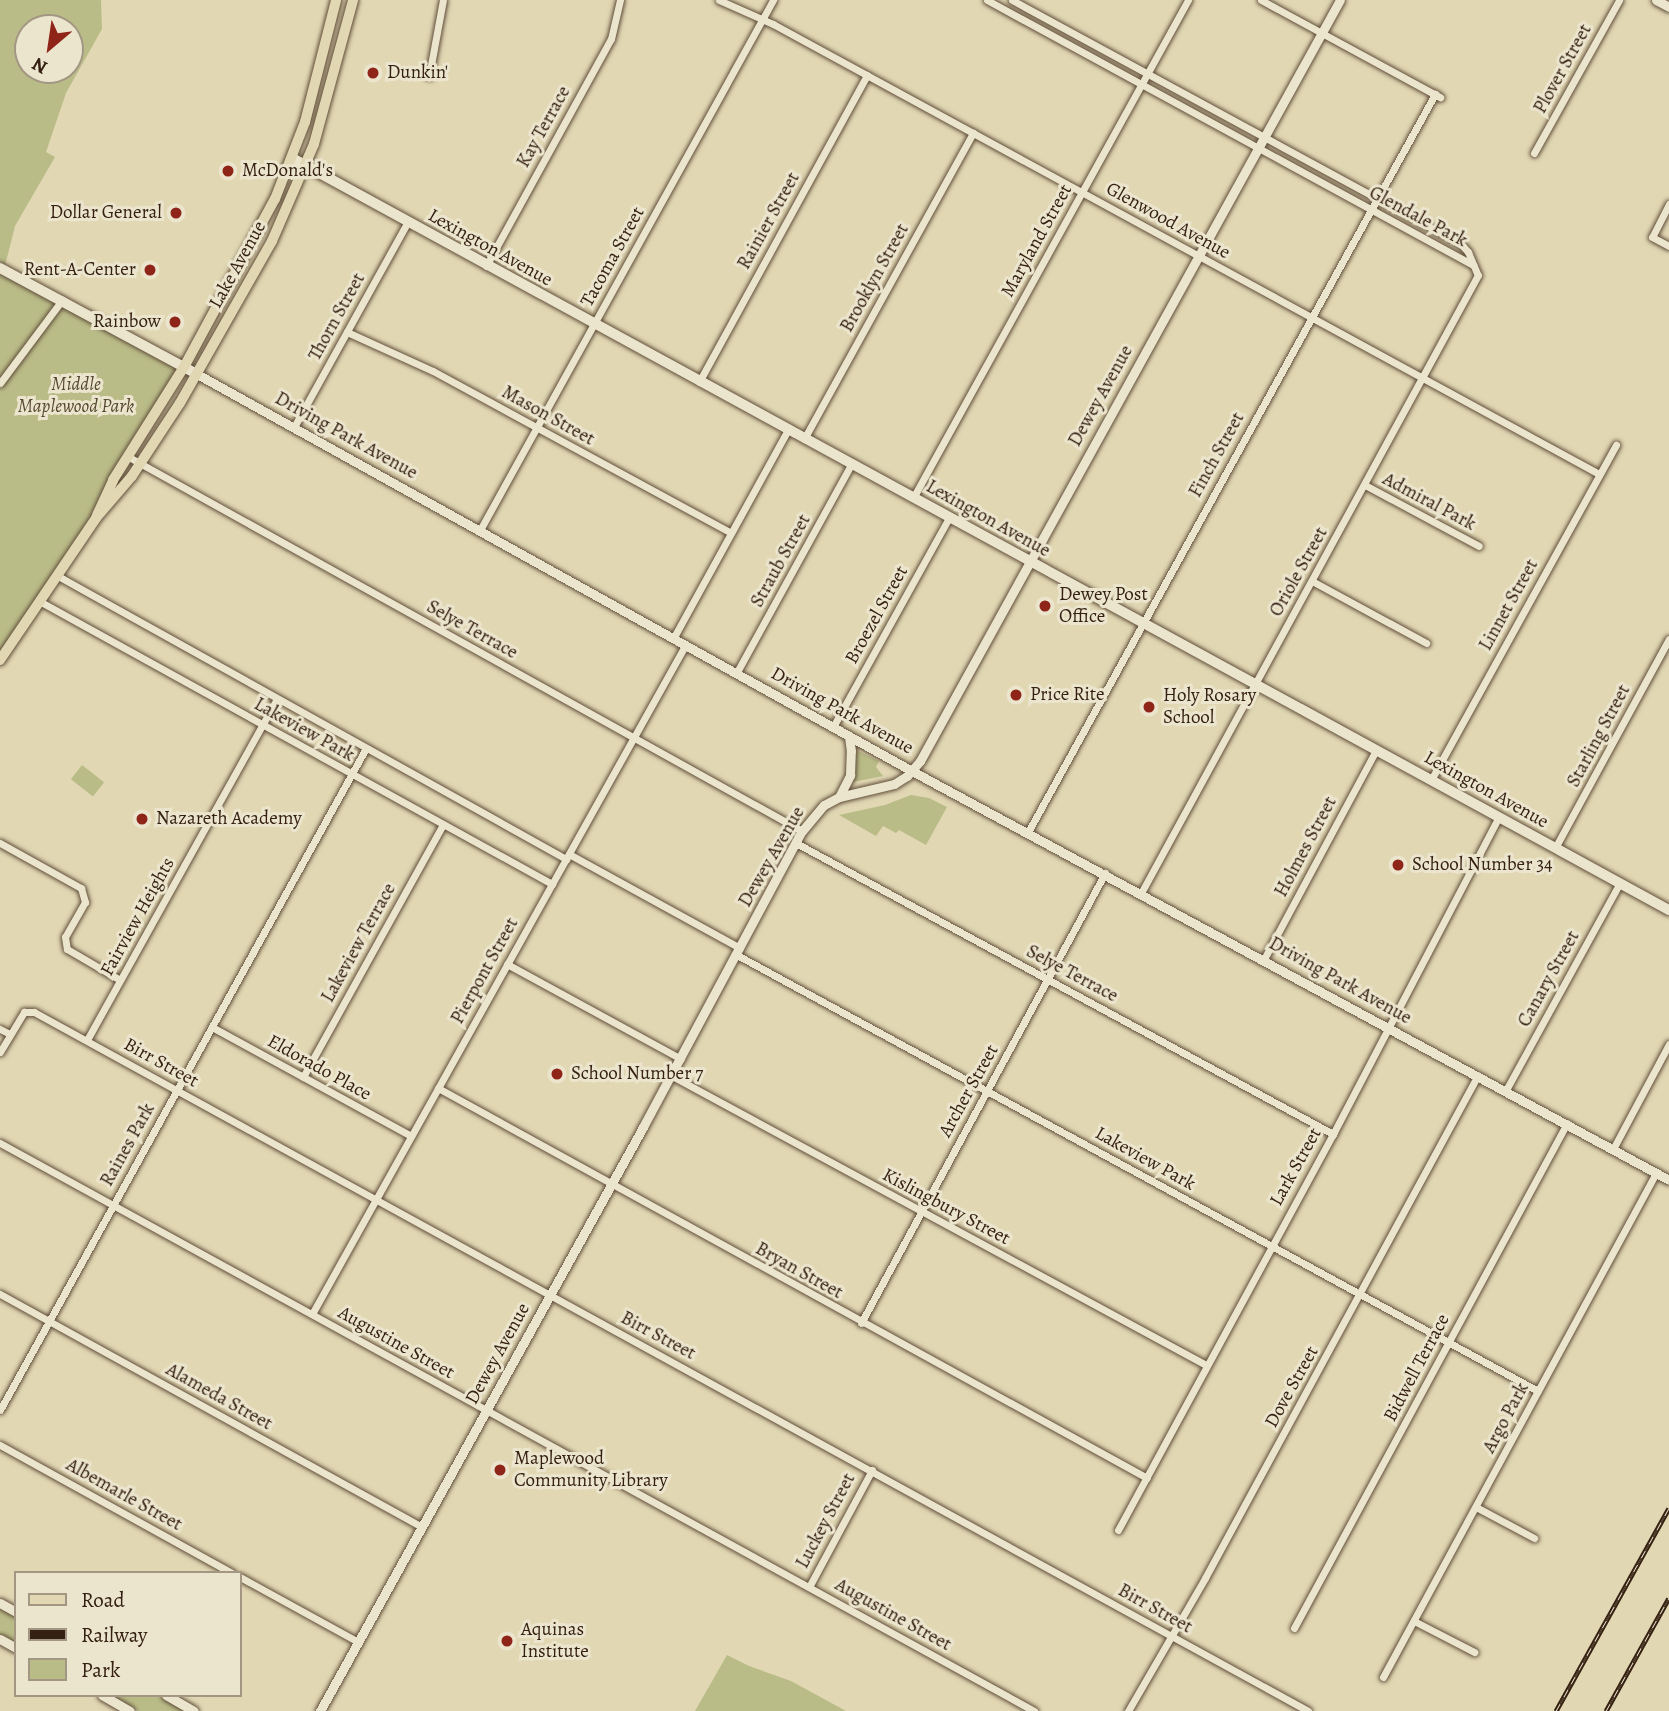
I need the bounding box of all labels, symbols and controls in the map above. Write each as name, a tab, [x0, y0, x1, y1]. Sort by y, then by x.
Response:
north arrow	[14, 14, 84, 84]
street label: Plover Street	[1529, 20, 1597, 118]
text: N	[27, 51, 52, 80]
place label: Dunkin'	[387, 62, 448, 84]
marker: Dunkin'	[365, 65, 381, 81]
street label: Kay Terrace	[512, 82, 576, 172]
place label: McDonald's	[242, 160, 333, 182]
marker: McDonald's	[220, 163, 236, 179]
street label: Rainier Street	[733, 168, 805, 274]
street label: Glenwood Avenue	[1102, 178, 1234, 264]
street label: Maryland Street	[997, 181, 1077, 301]
street label: Glendale Park	[1365, 182, 1471, 252]
place label: Dollar General	[50, 202, 162, 224]
street label: Tacoma Street	[576, 203, 650, 311]
street label: Lexington Avenue	[424, 204, 556, 292]
marker: Dollar General	[168, 205, 184, 221]
street label: Lake Avenue	[205, 217, 271, 313]
street label: Brooklyn Street	[836, 220, 914, 336]
place label: Rent-A-Center	[24, 259, 136, 281]
marker: Rent-A-Center	[142, 262, 158, 278]
street label: Thorn Street	[304, 269, 370, 365]
place label: Rainbow	[93, 311, 161, 333]
marker: Rainbow	[167, 314, 183, 330]
street label: Dewey Avenue	[1064, 341, 1138, 451]
park label: Middle Maplewood Park	[18, 374, 134, 418]
street label: Mason Street	[498, 381, 598, 451]
street label: Driving Park Avenue	[271, 387, 421, 485]
street label: Finch Street	[1184, 408, 1250, 502]
street label: Admiral Park	[1379, 468, 1479, 536]
street label: Lexington Avenue	[922, 475, 1054, 563]
street label: Straub Street	[746, 511, 816, 611]
street label: Oriole Street	[1265, 523, 1333, 621]
street label: Linnet Street	[1475, 555, 1543, 655]
street label: Broezel Street	[841, 562, 913, 668]
place label: Dewey Post Office	[1059, 584, 1148, 628]
street label: Selye Terrace	[423, 596, 521, 664]
marker: Dewey Post Office	[1037, 598, 1053, 614]
street label: Driving Park Avenue	[767, 662, 917, 760]
street label: Starling Street	[1562, 681, 1636, 791]
place label: Price Rite	[1030, 684, 1105, 706]
place label: Holy Rosary School	[1163, 685, 1256, 729]
marker: Price Rite	[1008, 687, 1024, 703]
street label: Lakeview Park	[250, 693, 358, 767]
marker: Holy Rosary School	[1141, 699, 1157, 715]
street label: Lexington Avenue	[1420, 746, 1552, 834]
street label: Holmes Street	[1270, 793, 1342, 901]
street label: Dewey Avenue	[734, 803, 810, 911]
place label: Nazareth Academy	[156, 808, 302, 830]
marker: Nazareth Academy	[134, 811, 150, 827]
street label: Fairview Heights	[96, 854, 180, 980]
place label: School Number 34	[1412, 854, 1553, 876]
marker: School Number 34	[1390, 857, 1406, 873]
street label: Lakeview Terrace	[317, 879, 401, 1007]
street label: Pierpont Street	[446, 914, 524, 1028]
street label: Canary Street	[1513, 927, 1585, 1031]
street label: Driving Park Avenue	[1265, 932, 1415, 1030]
street label: Selye Terrace	[1022, 940, 1122, 1008]
street label: Eldorado Place	[263, 1030, 375, 1106]
street label: Birr Street	[120, 1033, 202, 1093]
street label: Archer Street	[934, 1041, 1004, 1141]
place label: School Number 7	[571, 1063, 703, 1085]
marker: School Number 7	[549, 1066, 565, 1082]
street label: Raines Park	[96, 1099, 160, 1191]
street label: Lakeview Park	[1091, 1122, 1199, 1196]
street label: Lark Street	[1265, 1124, 1327, 1210]
street label: Kislingbury Street	[878, 1164, 1014, 1250]
street label: Bryan Street	[751, 1238, 847, 1304]
street label: Dewey Avenue	[461, 1299, 535, 1409]
street label: Augustine Street	[334, 1302, 458, 1384]
street label: Birr Street	[617, 1307, 699, 1365]
street label: Bidwell Terrace	[1379, 1310, 1455, 1426]
street label: Dove Street	[1260, 1342, 1324, 1432]
street label: Alameda Street	[162, 1358, 276, 1436]
street label: Argo Park	[1478, 1379, 1534, 1457]
place label: Maplewood Community Library	[514, 1448, 668, 1492]
street label: Albemarle Street	[62, 1454, 186, 1536]
marker: Maplewood Community Library	[492, 1462, 508, 1478]
street label: Luckey Street	[791, 1470, 861, 1572]
legend	[14, 1571, 242, 1697]
street label: Augustine Street	[831, 1574, 955, 1656]
street label: Birr Street	[1114, 1579, 1196, 1639]
text: Road	[81, 1586, 125, 1614]
place label: Aquinas Institute	[521, 1619, 589, 1663]
text: Railway	[81, 1621, 147, 1649]
marker: Aquinas Institute	[499, 1633, 515, 1649]
text: Park	[81, 1656, 120, 1684]

